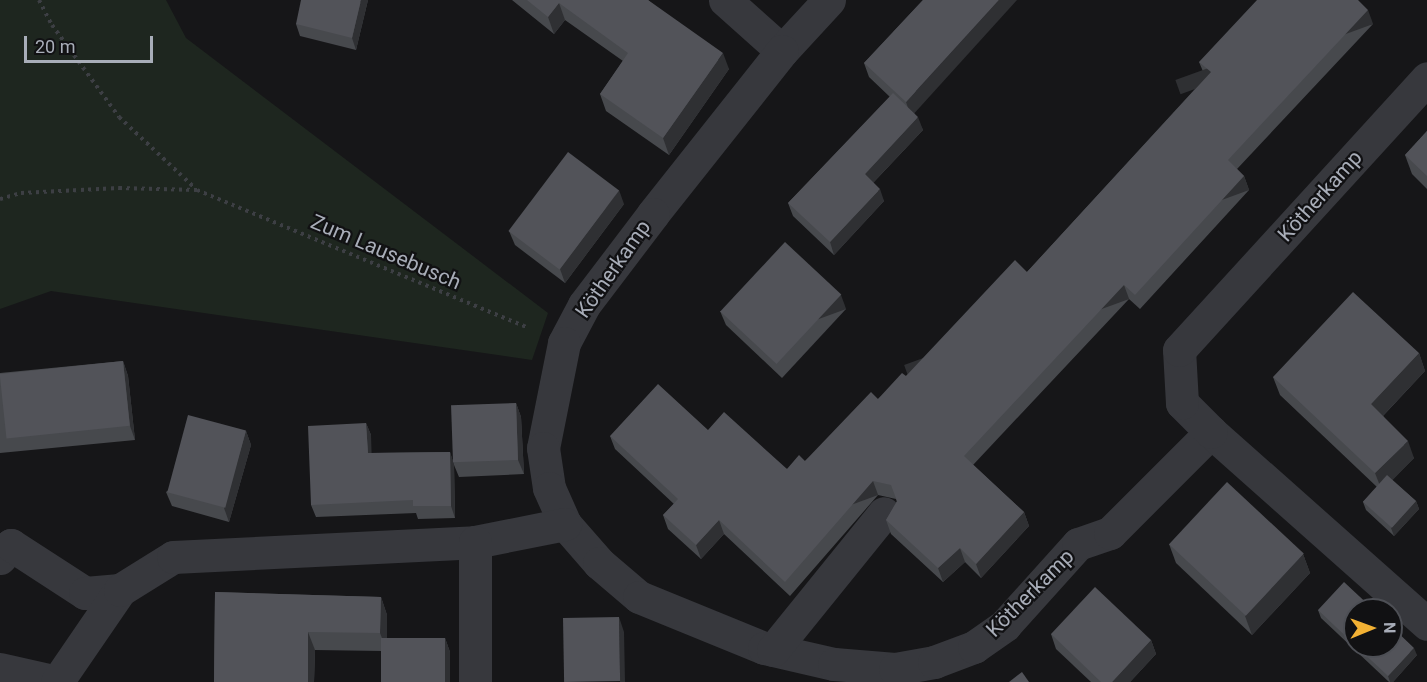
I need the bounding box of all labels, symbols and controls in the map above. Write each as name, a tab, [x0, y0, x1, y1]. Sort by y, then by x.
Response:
scale bar	[27, 24, 156, 62]
text: 20 m	[35, 36, 75, 57]
street label: Kötherkamp	[1273, 145, 1367, 247]
street label: Zum Lausebusch	[307, 209, 465, 295]
street label: Kötherkamp	[570, 215, 656, 323]
street label: Kötherkamp	[981, 544, 1079, 642]
north arrow	[1343, 598, 1403, 658]
text: N	[1380, 622, 1399, 634]

